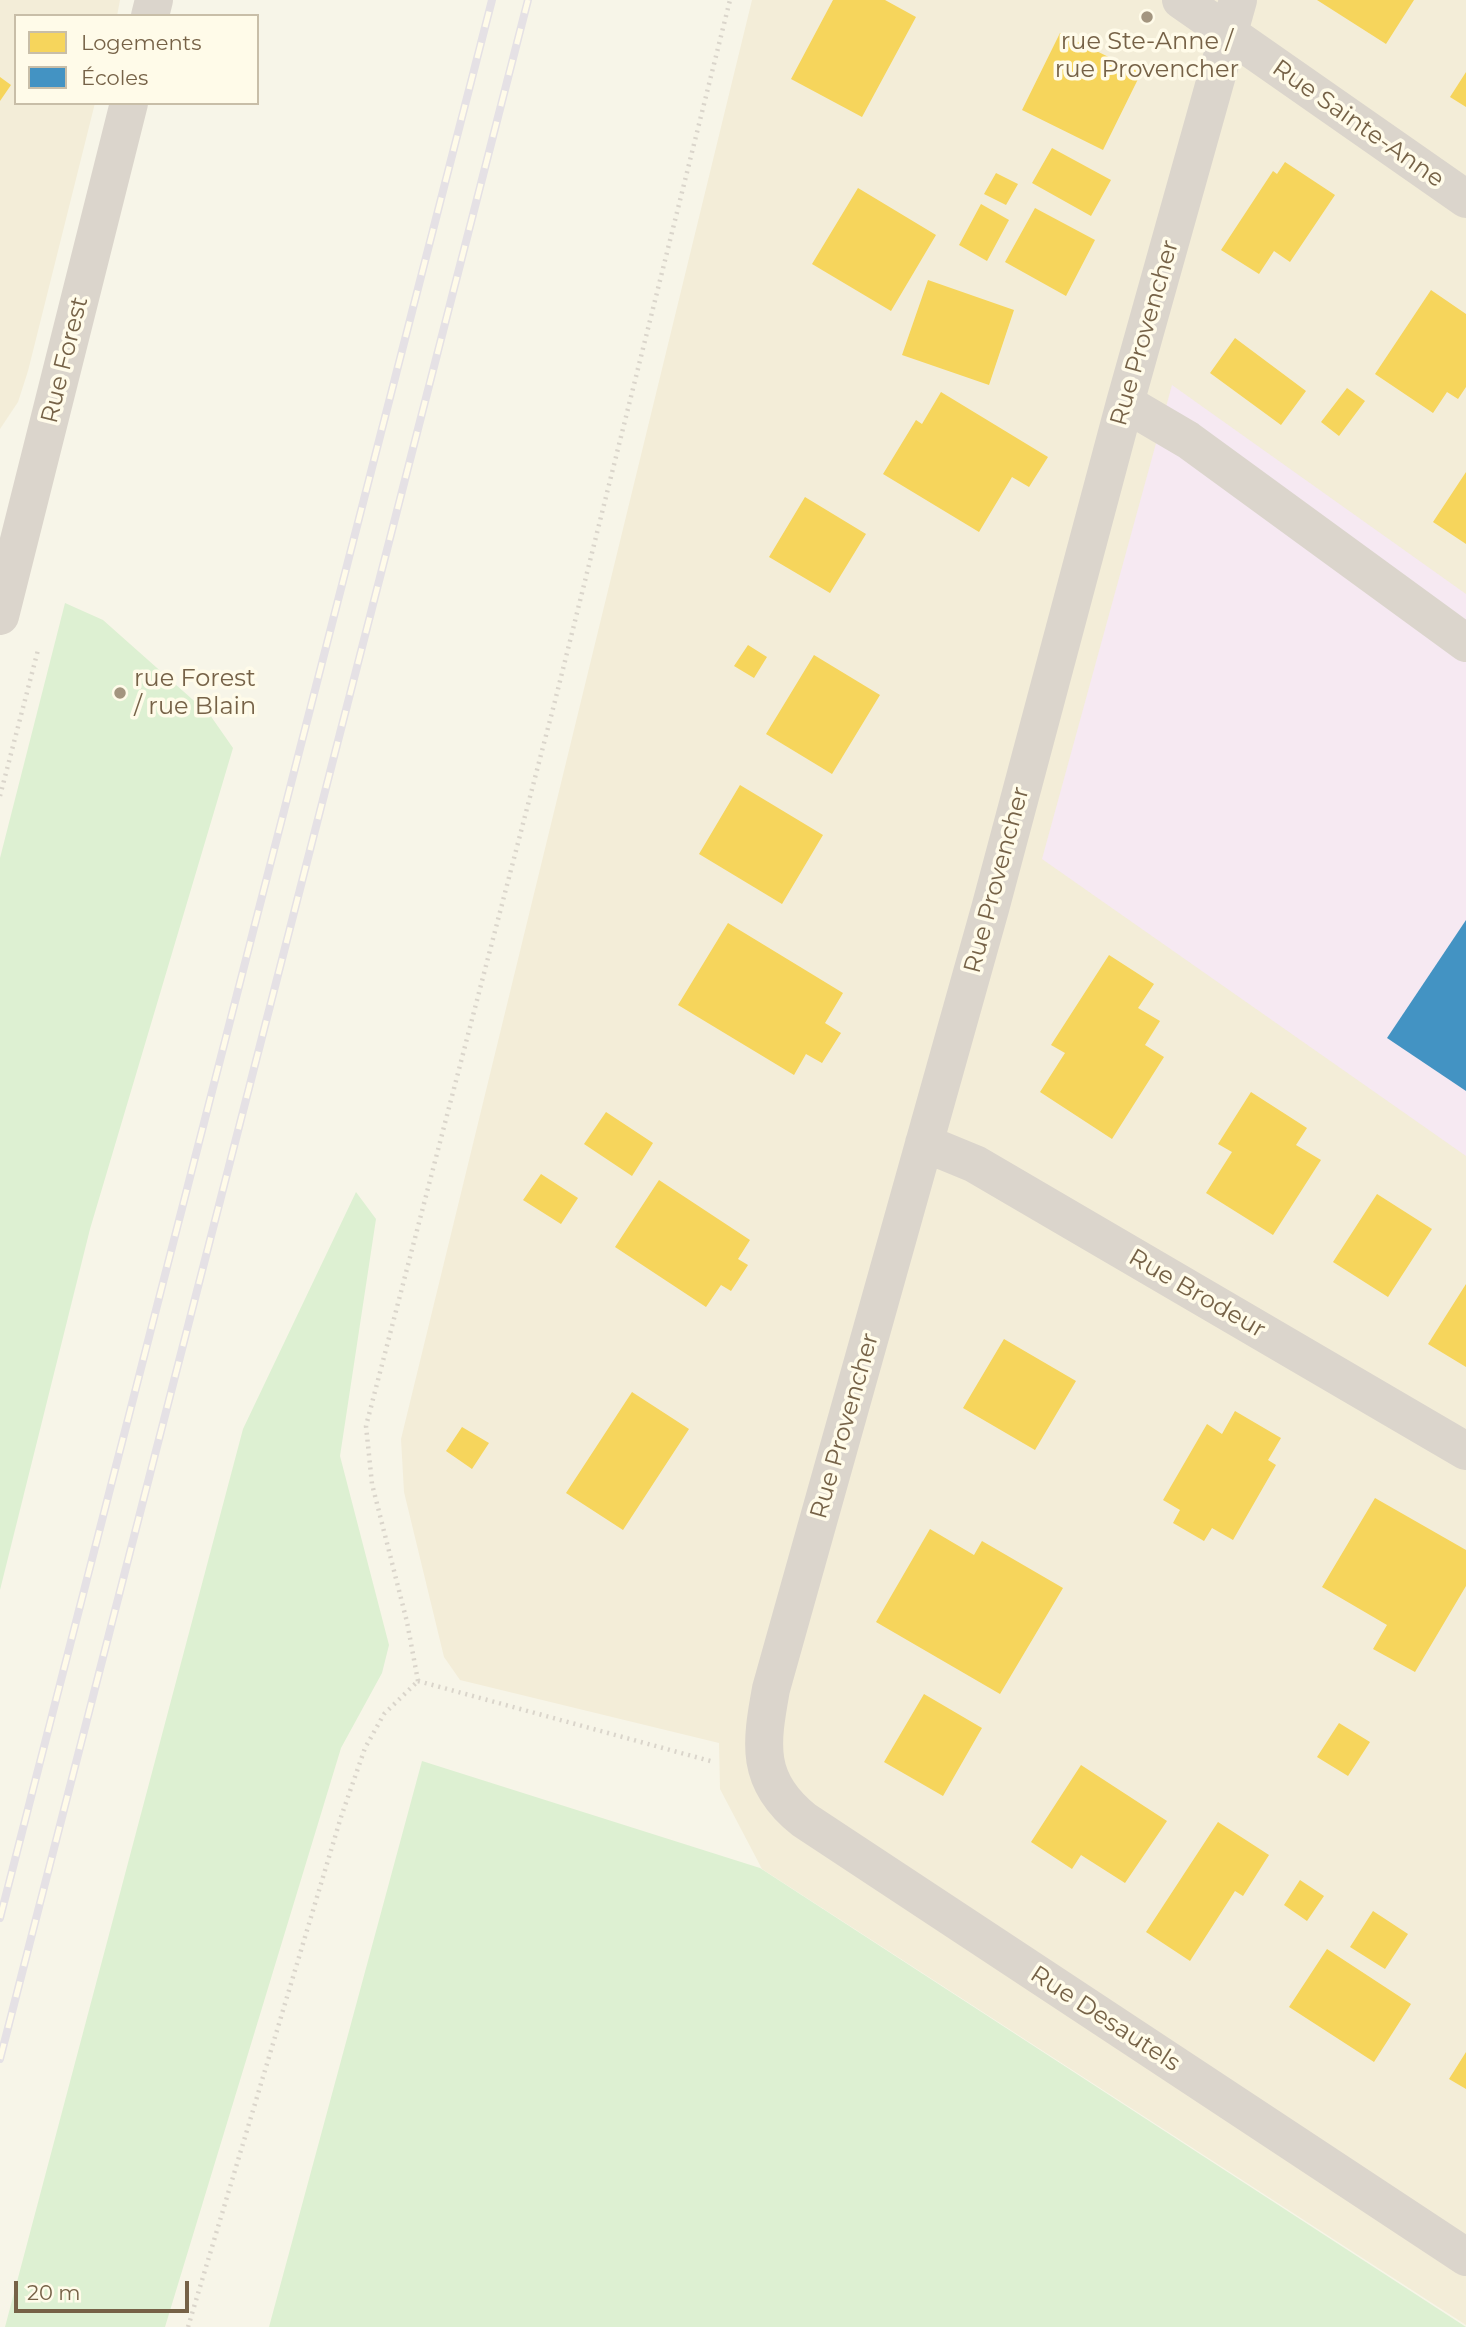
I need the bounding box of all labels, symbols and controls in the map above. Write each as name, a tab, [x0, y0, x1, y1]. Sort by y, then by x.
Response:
marker: rue Ste-Anne / rue Provencher	[1139, 9, 1155, 25]
legend	[14, 14, 259, 105]
place label: rue Ste-Anne / rue Provencher	[1055, 28, 1239, 84]
text: Logements	[81, 30, 201, 55]
street label: Rue Sainte-Anne	[1267, 54, 1449, 194]
text: Écoles	[81, 65, 148, 90]
street label: Rue Provencher	[1105, 237, 1185, 429]
street label: Rue Forest	[35, 294, 95, 426]
place label: rue Forest / rue Blain	[134, 665, 256, 721]
marker: rue Forest / rue Blain	[112, 685, 128, 701]
street label: Rue Provencher	[958, 784, 1036, 976]
street label: Rue Brodeur	[1123, 1243, 1271, 1345]
street label: Rue Provencher	[805, 1330, 885, 1522]
street label: Rue Desautels	[1025, 1960, 1185, 2078]
scale bar	[18, 2268, 192, 2312]
text: 20 m	[27, 2280, 81, 2305]

